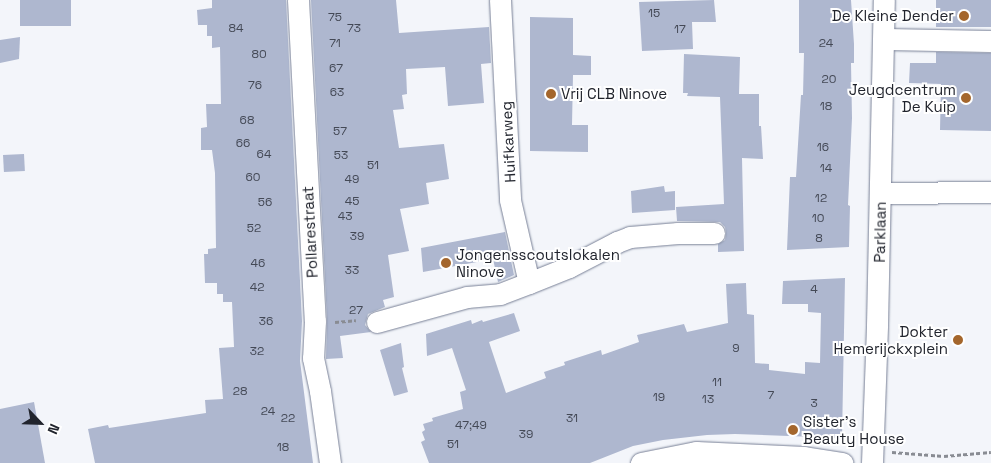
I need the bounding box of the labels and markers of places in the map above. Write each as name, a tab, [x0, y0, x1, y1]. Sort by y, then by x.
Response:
place label: De Kleine Dender	[832, 7, 954, 25]
marker: De Kleine Dender	[958, 10, 970, 22]
place label: Jeugdcentrum De Kuip	[849, 80, 956, 115]
place label: Vrij CLB Ninove	[561, 85, 667, 103]
marker: Vrij CLB Ninove	[545, 88, 557, 100]
marker: Jeugdcentrum De Kuip	[960, 92, 972, 104]
place label: Jongensscoutslokalen Ninove	[456, 245, 620, 280]
marker: Jongensscoutslokalen Ninove	[440, 257, 452, 269]
place label: Dokter Hemerijckxplein	[833, 322, 948, 357]
marker: Dokter Hemerijckxplein	[952, 334, 964, 346]
place label: Sister's Beauty House	[803, 412, 904, 447]
marker: Sister's Beauty House	[787, 424, 799, 436]

